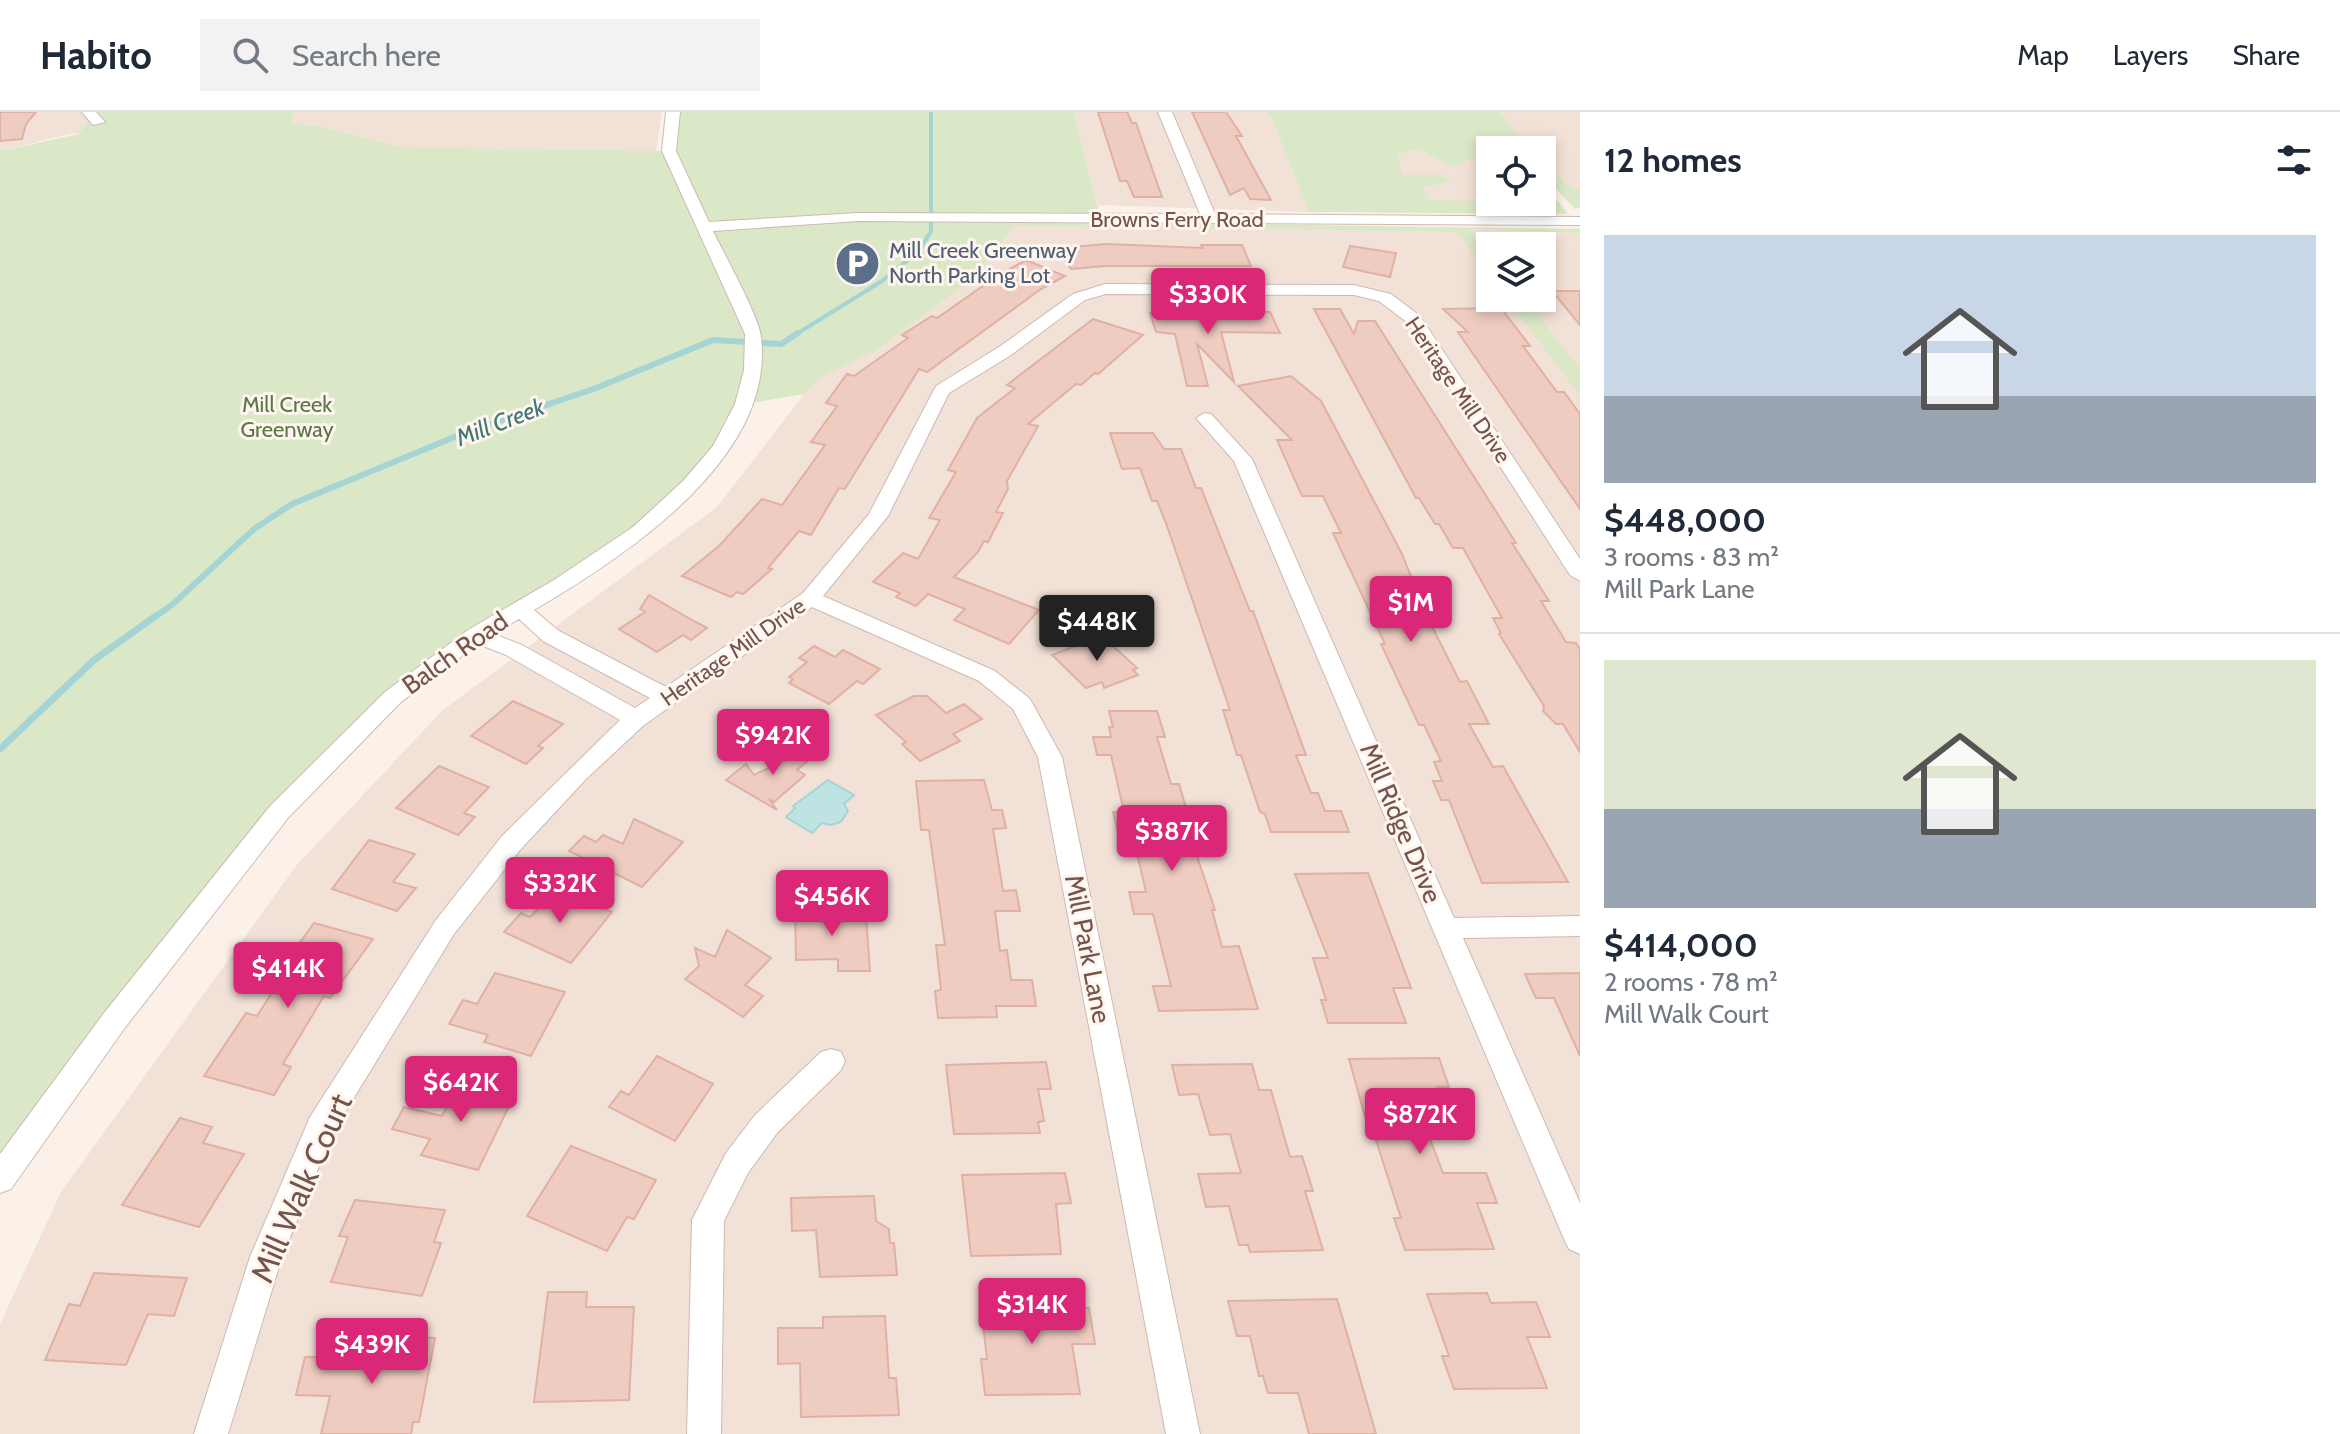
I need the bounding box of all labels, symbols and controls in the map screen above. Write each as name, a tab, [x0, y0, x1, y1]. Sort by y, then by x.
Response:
search box	[200, 19, 760, 91]
text: Habito	[40, 32, 152, 79]
icon: search	[228, 33, 272, 77]
text: Search here	[292, 37, 441, 74]
text: Map	[2017, 38, 2069, 72]
text: Layers	[2113, 38, 2188, 72]
text: Share	[2232, 38, 2300, 72]
map controls	[1476, 136, 1556, 312]
button: locate	[1476, 136, 1556, 216]
icon: filters	[2272, 138, 2316, 182]
text: 12 homes	[1604, 139, 1742, 181]
street label: Browns Ferry Road	[1090, 206, 1264, 233]
button: layers	[1476, 232, 1556, 312]
place label: Mill Creek Greenway North Parking Lot	[889, 237, 1077, 289]
parking icon: Mill Creek Greenway North Parking Lot	[834, 239, 882, 287]
pin: $330K	[1152, 268, 1264, 336]
text: $330K	[1169, 278, 1247, 310]
icon: home	[1888, 287, 2032, 431]
street label: Heritage Mill Drive	[1399, 312, 1517, 468]
park label: Mill Creek Greenway	[240, 391, 334, 443]
water label: Mill Creek	[451, 392, 549, 452]
text: $448,000	[1604, 499, 1766, 541]
text: 3 rooms · 83 m²	[1604, 541, 1779, 573]
text: Mill Park Lane	[1604, 573, 1755, 605]
pin: $1M	[1372, 576, 1450, 644]
text: $1M	[1388, 586, 1434, 618]
street label: Heritage Mill Drive	[656, 592, 810, 712]
pin: $448K	[1041, 595, 1153, 663]
street label: Balch Road	[396, 605, 514, 701]
text: $448K	[1057, 605, 1137, 637]
pin: $942K	[717, 709, 829, 777]
icon: home	[1888, 712, 2032, 856]
text: $942K	[735, 719, 811, 751]
street label: Mill Ridge Drive	[1353, 738, 1449, 908]
pin: $387K	[1116, 805, 1228, 873]
text: $387K	[1135, 815, 1209, 847]
pin: $332K	[504, 857, 616, 925]
text: $332K	[523, 867, 597, 899]
pin: $456K	[776, 870, 888, 938]
street label: Mill Park Lane	[1058, 872, 1118, 1026]
text: $456K	[794, 880, 870, 912]
text: $414,000	[1604, 924, 1758, 966]
pin: $414K	[232, 942, 344, 1010]
text: $414K	[251, 952, 325, 984]
text: 2 rooms · 78 m²	[1604, 966, 1778, 998]
text: Mill Walk Court	[1604, 998, 1769, 1030]
pin: $642K	[405, 1056, 517, 1124]
text: $642K	[423, 1066, 499, 1098]
street label: Mill Walk Court	[242, 1087, 360, 1289]
pin: $872K	[1364, 1088, 1476, 1156]
text: $872K	[1383, 1098, 1457, 1130]
pin: $314K	[976, 1278, 1088, 1346]
text: $314K	[996, 1288, 1068, 1320]
pin: $439K	[316, 1318, 428, 1386]
text: $439K	[334, 1328, 410, 1360]

